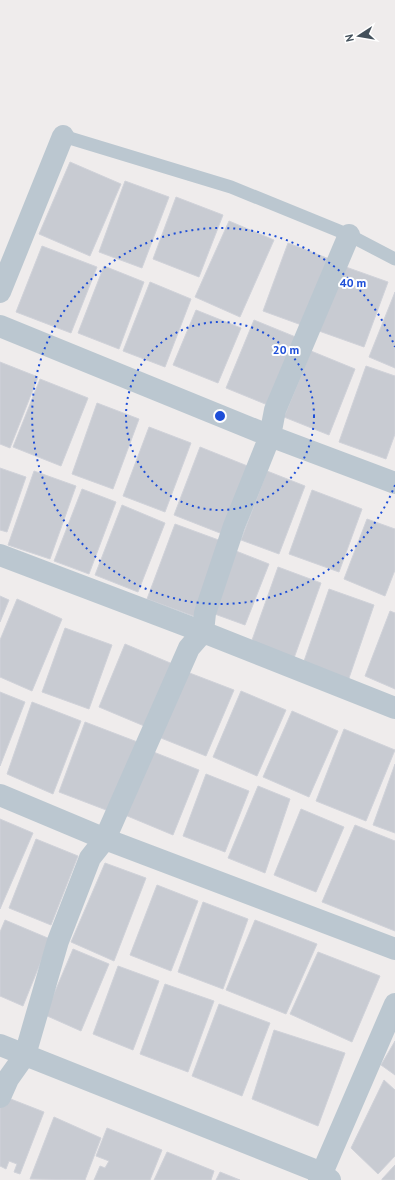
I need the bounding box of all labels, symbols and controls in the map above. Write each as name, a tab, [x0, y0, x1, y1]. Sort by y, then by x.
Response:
north arrow	[339, 16, 379, 56]
text: N	[342, 33, 357, 43]
text: 40 m	[340, 275, 366, 290]
text: 20 m	[273, 342, 299, 357]
centre of rings	[213, 409, 227, 423]

